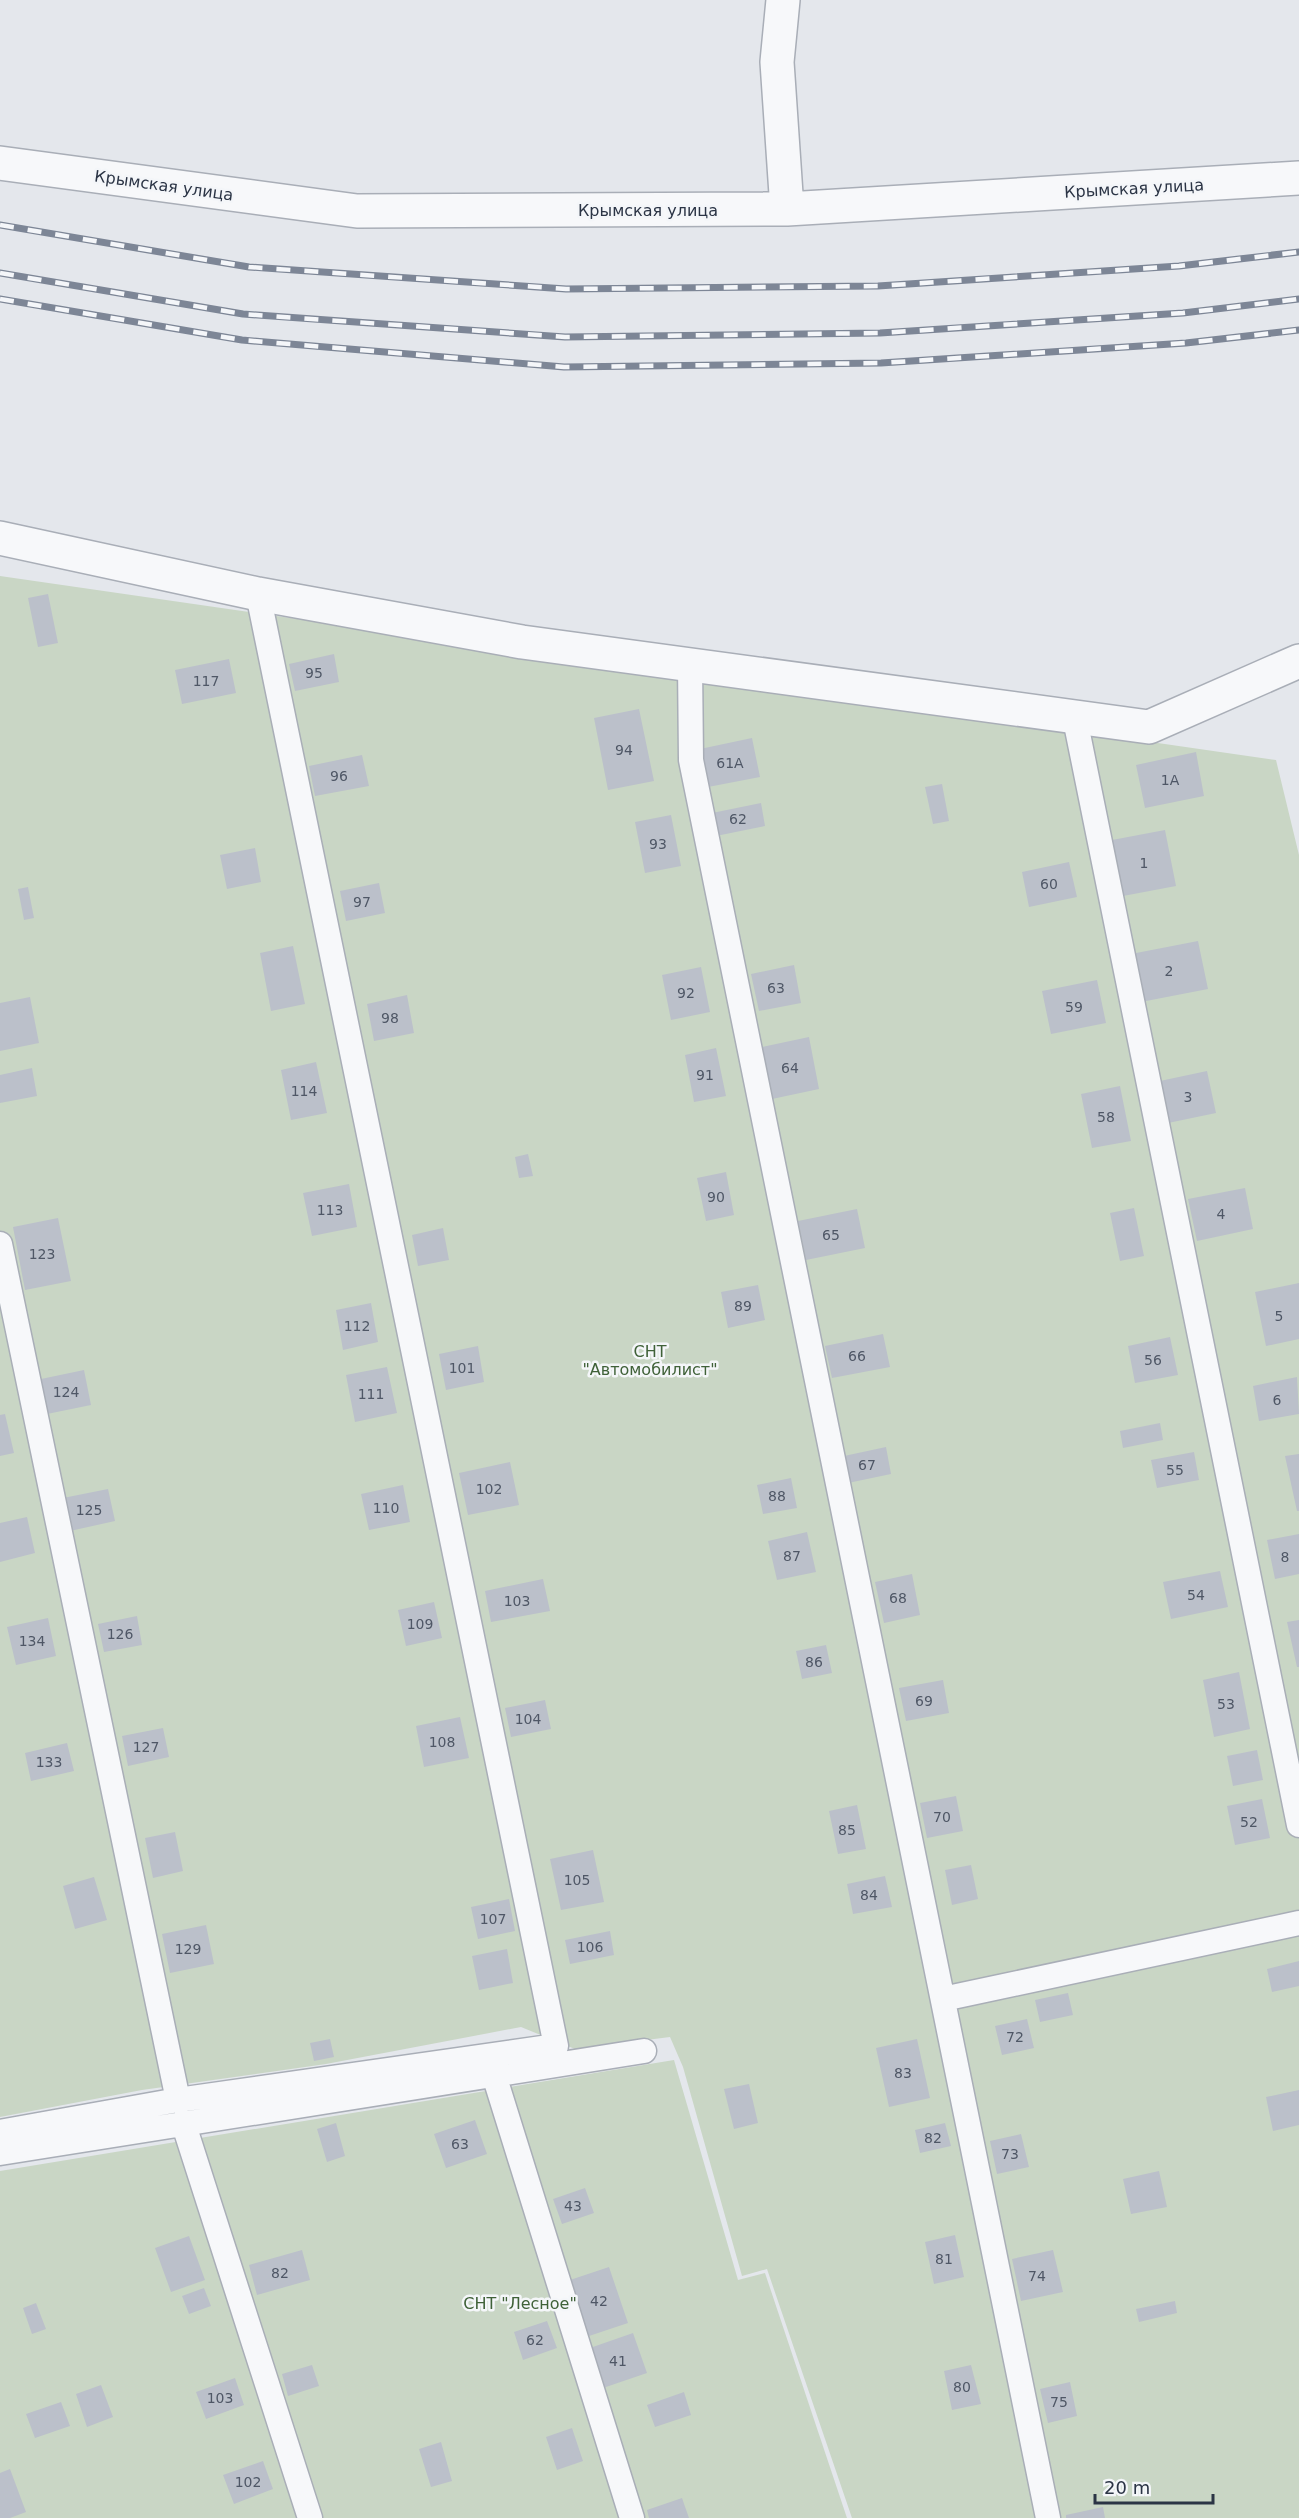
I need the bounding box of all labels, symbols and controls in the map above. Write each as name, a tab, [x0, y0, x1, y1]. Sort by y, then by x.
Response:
street label: Крымская улица	[93, 166, 235, 205]
street label: Крымская улица	[1064, 175, 1204, 202]
street label: Крымская улица	[578, 201, 718, 220]
house number: 95	[305, 665, 323, 681]
house number: 117	[193, 673, 219, 689]
house number: 94	[615, 742, 633, 758]
house number: 61А	[716, 755, 744, 771]
house number: 96	[330, 768, 348, 784]
house number: 1А	[1161, 772, 1180, 788]
house number: 62	[729, 811, 747, 827]
house number: 93	[649, 836, 667, 852]
house number: 1	[1140, 855, 1148, 871]
house number: 60	[1040, 876, 1058, 892]
house number: 97	[353, 894, 371, 910]
house number: 2	[1165, 963, 1173, 979]
house number: 63	[767, 980, 785, 996]
house number: 92	[677, 985, 695, 1001]
house number: 59	[1065, 999, 1083, 1015]
house number: 98	[381, 1010, 399, 1026]
house number: 64	[781, 1060, 799, 1076]
house number: 91	[696, 1067, 714, 1083]
house number: 114	[291, 1083, 317, 1099]
house number: 3	[1184, 1089, 1192, 1105]
house number: 58	[1097, 1109, 1115, 1125]
house number: 90	[707, 1189, 725, 1205]
house number: 113	[317, 1202, 343, 1218]
house number: 4	[1217, 1206, 1226, 1222]
house number: 65	[822, 1227, 840, 1243]
house number: 123	[29, 1246, 55, 1262]
house number: 89	[734, 1298, 752, 1314]
house number: 5	[1275, 1308, 1283, 1324]
house number: 112	[344, 1318, 370, 1334]
park label: СНТ "Автомобилист"	[582, 1342, 718, 1379]
house number: 66	[848, 1348, 866, 1364]
house number: 56	[1144, 1352, 1162, 1368]
house number: 101	[449, 1360, 475, 1376]
house number: 124	[53, 1384, 79, 1400]
house number: 111	[358, 1386, 384, 1402]
house number: 6	[1273, 1392, 1282, 1408]
house number: 67	[858, 1457, 876, 1473]
house number: 55	[1166, 1462, 1184, 1478]
house number: 102	[476, 1481, 502, 1497]
house number: 88	[768, 1488, 786, 1504]
house number: 110	[373, 1500, 399, 1516]
house number: 125	[76, 1502, 102, 1518]
house number: 87	[783, 1548, 801, 1564]
house number: 8	[1281, 1549, 1289, 1565]
house number: 54	[1187, 1587, 1205, 1603]
house number: 68	[889, 1590, 907, 1606]
house number: 103	[504, 1593, 530, 1609]
house number: 109	[407, 1616, 433, 1632]
house number: 126	[107, 1626, 133, 1642]
house number: 134	[19, 1633, 45, 1649]
house number: 86	[805, 1654, 823, 1670]
house number: 69	[915, 1693, 933, 1709]
house number: 53	[1217, 1696, 1235, 1712]
house number: 104	[515, 1711, 541, 1727]
house number: 108	[429, 1734, 455, 1750]
house number: 127	[133, 1739, 159, 1755]
house number: 133	[36, 1754, 62, 1770]
house number: 70	[933, 1809, 951, 1825]
house number: 52	[1240, 1814, 1258, 1830]
house number: 85	[838, 1822, 856, 1838]
house number: 105	[564, 1872, 590, 1888]
house number: 84	[860, 1887, 878, 1903]
house number: 107	[480, 1911, 506, 1927]
house number: 106	[577, 1939, 603, 1955]
house number: 129	[175, 1941, 201, 1957]
house number: 72	[1006, 2029, 1024, 2045]
house number: 83	[894, 2065, 912, 2081]
house number: 82	[924, 2130, 942, 2146]
house number: 63	[451, 2136, 469, 2152]
house number: 73	[1001, 2146, 1019, 2162]
house number: 43	[564, 2198, 582, 2214]
house number: 81	[935, 2251, 953, 2267]
house number: 82	[271, 2265, 289, 2281]
house number: 74	[1028, 2268, 1046, 2284]
house number: 42	[590, 2293, 608, 2309]
park label: СНТ "Лесное"	[463, 2294, 577, 2313]
house number: 62	[526, 2332, 544, 2348]
house number: 41	[609, 2353, 627, 2369]
house number: 80	[953, 2379, 971, 2395]
house number: 103	[207, 2390, 233, 2406]
house number: 75	[1050, 2394, 1068, 2410]
scale bar	[1095, 2467, 1214, 2505]
house number: 102	[235, 2474, 261, 2490]
text: 20 m	[1104, 2477, 1150, 2498]

